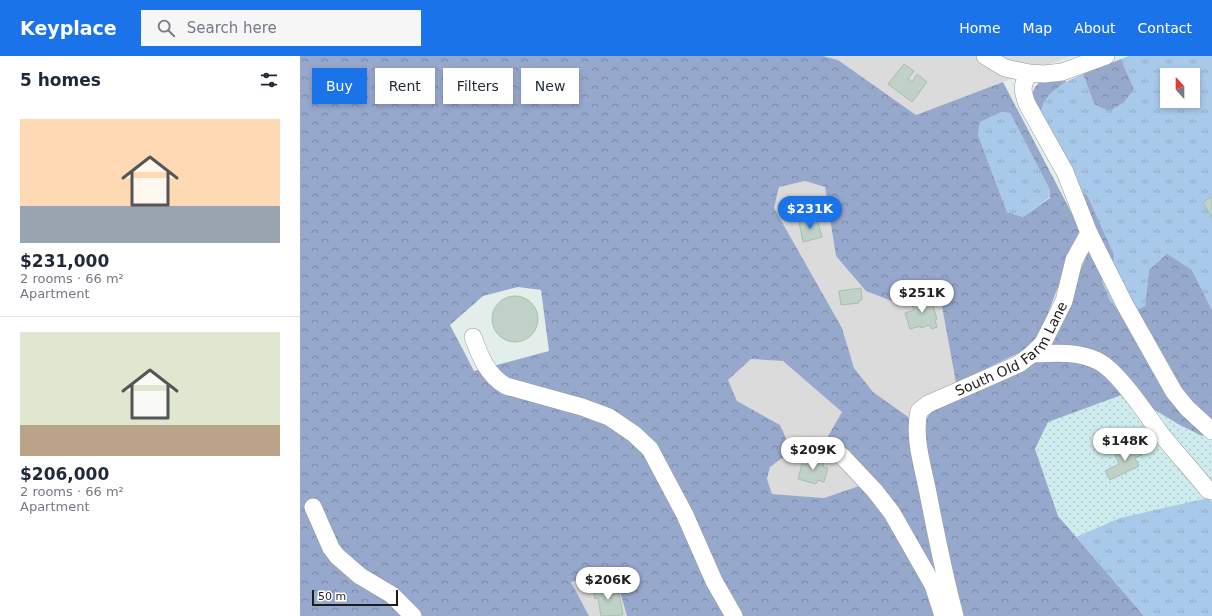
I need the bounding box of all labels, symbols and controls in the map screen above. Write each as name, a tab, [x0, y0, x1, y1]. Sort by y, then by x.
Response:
search box	[141, 10, 421, 46]
text: Keyplace	[20, 17, 117, 39]
icon: search	[155, 17, 177, 39]
text: Search here	[187, 19, 277, 37]
text: Home	[959, 20, 1001, 36]
text: Map	[1023, 20, 1052, 36]
text: About	[1074, 20, 1116, 36]
text: Contact	[1138, 20, 1192, 36]
chip: Buy	[312, 68, 367, 104]
chip: Rent	[375, 68, 435, 104]
chip: Filters	[443, 68, 513, 104]
chip: New	[521, 68, 579, 104]
north arrow	[1160, 68, 1200, 108]
map controls	[1160, 68, 1200, 108]
icon: filters	[258, 69, 280, 91]
text: 5 homes	[20, 70, 101, 90]
icon: home	[114, 145, 186, 217]
pin: $231K	[782, 196, 838, 230]
text: $231K	[787, 201, 833, 216]
text: $231,000	[20, 251, 109, 271]
text: 2 rooms · 66 m²	[20, 271, 124, 286]
pin: $251K	[894, 280, 950, 314]
text: $251K	[899, 285, 945, 300]
text: Apartment	[20, 286, 90, 301]
street label: South Old Farm Lane	[953, 299, 1070, 399]
icon: home	[114, 358, 186, 430]
pin: $148K	[1097, 428, 1153, 462]
text: $148K	[1102, 433, 1148, 448]
pin: $209K	[785, 437, 841, 471]
text: $209K	[790, 442, 836, 457]
text: $206,000	[20, 464, 109, 484]
text: 2 rooms · 66 m²	[20, 484, 124, 499]
text: Apartment	[20, 499, 90, 514]
pin: $206K	[580, 567, 636, 601]
text: $206K	[585, 572, 631, 587]
scale bar	[312, 588, 398, 607]
text: 50 m	[318, 590, 346, 603]

